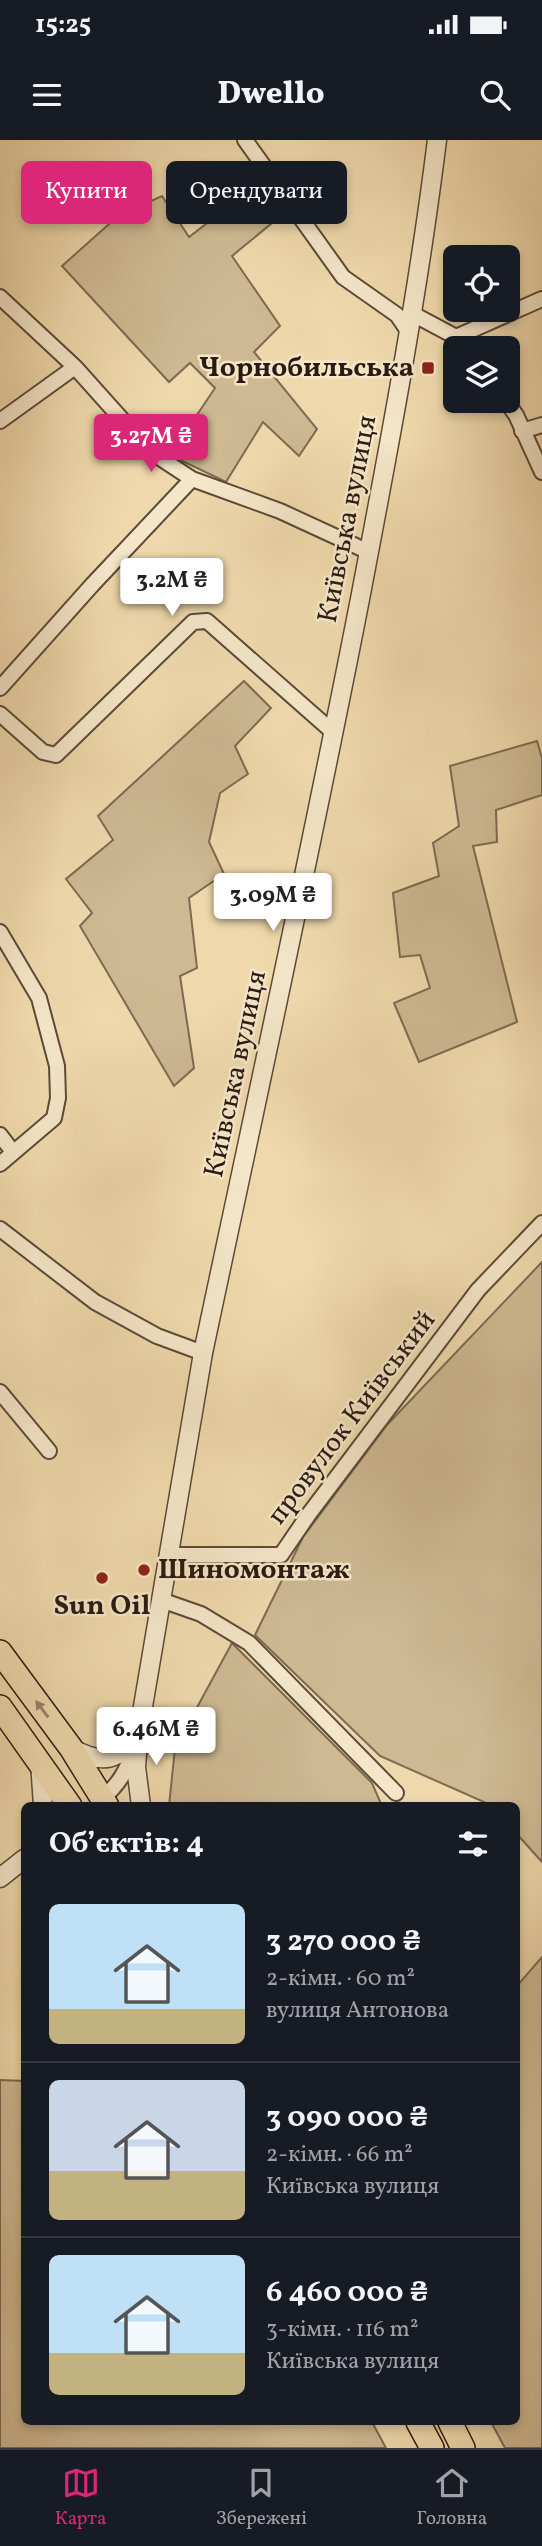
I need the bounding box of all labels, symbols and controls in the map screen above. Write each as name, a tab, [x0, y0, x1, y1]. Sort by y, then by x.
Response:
text: 15:25	[35, 7, 91, 43]
text: Dwello	[218, 73, 324, 117]
icon: menu	[28, 76, 66, 114]
icon: search	[476, 76, 514, 114]
chip: Купити	[21, 161, 152, 224]
chip: Орендувати	[166, 161, 347, 224]
map controls	[443, 245, 520, 413]
button: locate	[443, 245, 520, 322]
button: layers	[443, 336, 520, 413]
place label: Чорнобильська	[199, 349, 414, 388]
marker: Чорнобильська	[420, 360, 436, 376]
street label: Київська вулиця	[309, 412, 387, 626]
pin: 3.27M ₴	[86, 414, 216, 474]
text: 3.27M ₴	[110, 421, 192, 453]
pin: 3.2M ₴	[115, 559, 229, 618]
text: 3.2M ₴	[136, 565, 208, 597]
pin: 3.09M ₴	[208, 874, 338, 933]
text: 3.09M ₴	[230, 880, 316, 912]
street label: Київська вулиця	[195, 967, 277, 1181]
street label: провулок Київський	[258, 1303, 446, 1533]
place label: Шиномонтаж	[158, 1551, 350, 1590]
marker: Шиномонтаж	[136, 1562, 152, 1578]
marker: Sun Oil	[94, 1570, 110, 1586]
place label: Sun Oil	[53, 1587, 151, 1626]
one-way arrow	[35, 1699, 49, 1718]
pin: 6.46M ₴	[91, 1708, 221, 1767]
text: 6.46M ₴	[113, 1714, 199, 1746]
text: Об’єктів: 4	[49, 1823, 204, 1865]
icon: filters	[454, 1825, 492, 1863]
text: 3 270 000 ₴	[266, 1921, 421, 1963]
icon: home	[105, 1932, 189, 2016]
text: 2-кімн. · 60 m²	[266, 1963, 415, 1995]
text: вулиця Антонова	[266, 1995, 449, 2027]
text: 3 090 000 ₴	[266, 2097, 428, 2139]
icon: home	[105, 2108, 189, 2192]
text: 2-кімн. · 66 m²	[266, 2139, 413, 2171]
text: Київська вулиця	[266, 2171, 439, 2203]
text: 6 460 000 ₴	[266, 2272, 428, 2314]
icon: home	[105, 2283, 189, 2367]
text: 3-кімн. · 116 m²	[266, 2314, 418, 2346]
text: Київська вулиця	[266, 2346, 439, 2378]
tab: Карта	[55, 2464, 106, 2532]
tab: Збережені	[216, 2464, 307, 2532]
tab: Головна	[417, 2464, 487, 2532]

